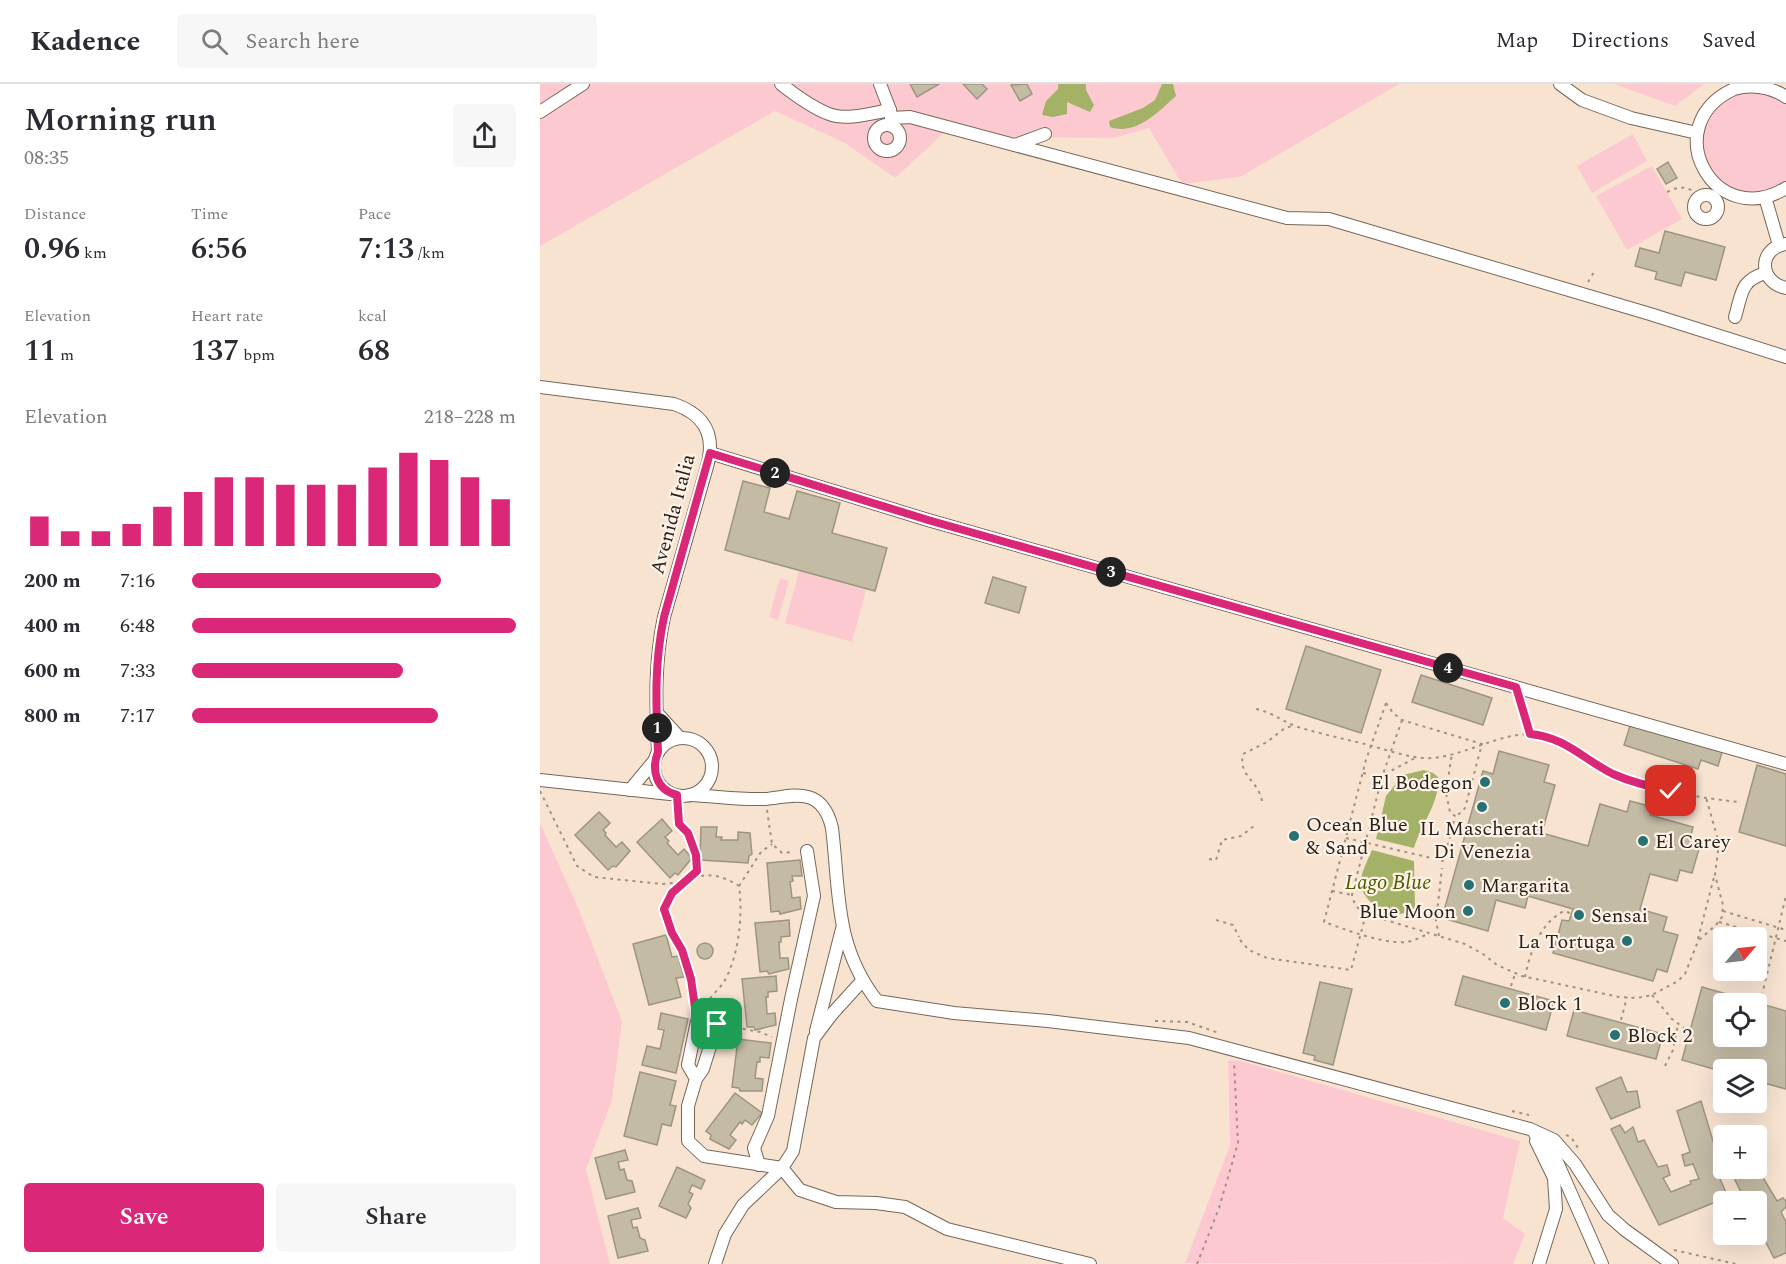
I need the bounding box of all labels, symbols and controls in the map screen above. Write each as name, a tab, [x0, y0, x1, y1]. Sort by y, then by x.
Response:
search box	[177, 14, 597, 68]
text: Kadence	[30, 20, 141, 63]
icon: search	[198, 25, 231, 58]
text: Search here	[246, 25, 360, 58]
text: Map	[1496, 25, 1538, 57]
text: Directions	[1571, 25, 1669, 57]
text: Saved	[1702, 25, 1756, 57]
text: Morning run	[24, 95, 217, 145]
button: share	[453, 104, 516, 167]
text: 08:35	[24, 143, 69, 173]
text: Distance	[24, 202, 86, 226]
text: Time	[191, 202, 228, 226]
text: Pace	[358, 202, 391, 226]
text: 0.96	[24, 226, 80, 272]
text: 6:56	[191, 226, 247, 272]
text: 7:13	[358, 226, 414, 272]
text: km	[80, 241, 107, 265]
text: /km	[414, 241, 445, 265]
text: Elevation	[24, 304, 91, 328]
text: Heart rate	[191, 304, 263, 328]
text: kcal	[358, 304, 387, 328]
text: 11	[24, 328, 56, 374]
text: 137	[191, 328, 239, 374]
text: 68	[358, 328, 390, 374]
text: m	[56, 343, 74, 367]
text: bpm	[239, 343, 275, 367]
text: Elevation	[24, 402, 108, 432]
text: 218–228 m	[424, 402, 516, 432]
street label: Avenida Italia	[642, 450, 704, 578]
pin: 2	[760, 458, 790, 488]
text: 2	[771, 461, 779, 485]
pin: 3	[1096, 557, 1126, 587]
text: 3	[1107, 560, 1115, 584]
text: 200 m	[24, 566, 81, 596]
text: 7:16	[120, 566, 155, 596]
text: 400 m	[24, 611, 81, 641]
text: 6:48	[120, 611, 155, 641]
pin: 4	[1433, 653, 1463, 683]
text: 600 m	[24, 656, 81, 686]
text: 7:33	[120, 656, 155, 686]
text: 4	[1444, 656, 1452, 680]
text: 800 m	[24, 701, 81, 731]
text: 7:17	[120, 701, 155, 731]
pin: 1	[642, 713, 672, 743]
text: 1	[653, 716, 661, 740]
pin	[1645, 765, 1696, 816]
place label: El Bodegon	[1371, 768, 1473, 798]
icon: check	[1654, 774, 1687, 807]
marker: El Bodegon	[1478, 775, 1492, 789]
marker: IL Mascherati Di Venezia	[1475, 800, 1489, 814]
place label: Ocean Blue & Sand	[1306, 810, 1408, 863]
place label: IL Mascherati Di Venezia	[1419, 814, 1545, 867]
place label: El Carey	[1655, 827, 1732, 857]
marker: Ocean Blue & Sand	[1287, 829, 1301, 843]
marker: El Carey	[1636, 834, 1650, 848]
water label: Lago Blue	[1345, 867, 1431, 899]
place label: Margarita	[1481, 871, 1570, 901]
marker: Margarita	[1462, 878, 1476, 892]
place label: Blue Moon	[1359, 897, 1456, 927]
place label: Sensai	[1591, 901, 1648, 931]
marker: Blue Moon	[1461, 904, 1475, 918]
marker: Sensai	[1572, 908, 1586, 922]
place label: La Tortuga	[1518, 927, 1615, 957]
north arrow	[1713, 927, 1767, 981]
map controls	[1713, 927, 1767, 1245]
marker: La Tortuga	[1620, 934, 1634, 948]
place label: Block 1	[1517, 989, 1582, 1019]
button: locate	[1713, 993, 1767, 1047]
marker: Block 1	[1498, 996, 1512, 1010]
pin	[691, 998, 742, 1049]
icon: arrive	[700, 1007, 733, 1040]
place label: Block 2	[1627, 1021, 1692, 1051]
marker: Block 2	[1608, 1028, 1622, 1042]
button: layers	[1713, 1059, 1767, 1113]
button: +	[1713, 1125, 1767, 1179]
button: Save	[24, 1183, 264, 1252]
button: Share	[276, 1183, 516, 1252]
button: −	[1713, 1191, 1767, 1245]

